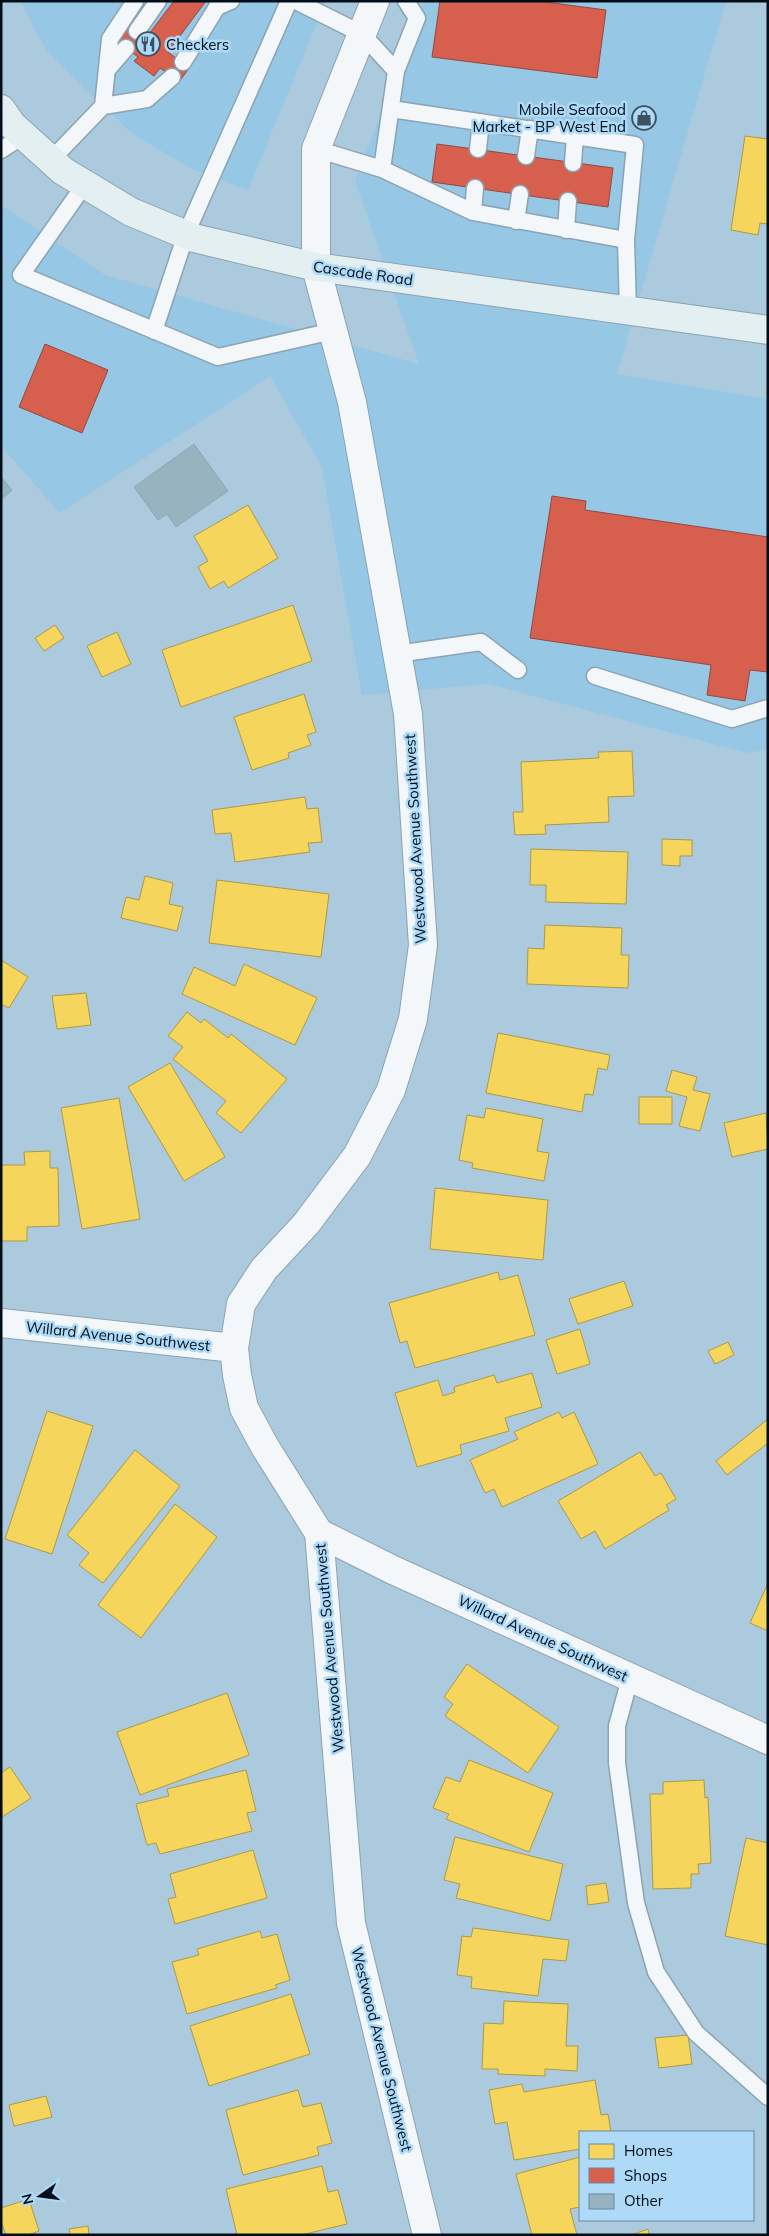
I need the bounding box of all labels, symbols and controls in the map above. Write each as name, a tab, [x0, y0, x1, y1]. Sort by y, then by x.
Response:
restaurant icon: Checkers	[135, 31, 161, 57]
place label: Checkers	[166, 35, 229, 54]
place label: Mobile Seafood Market - BP West End	[473, 100, 626, 136]
shop icon: Mobile Seafood Market - BP West End	[631, 105, 657, 131]
street label: Cascade Road	[312, 257, 414, 289]
street label: Westwood Avenue Southwest	[400, 734, 430, 944]
street label: Willard Avenue Southwest	[25, 1317, 211, 1355]
street label: Westwood Avenue Southwest	[310, 1543, 348, 1753]
street label: Willard Avenue Southwest	[455, 1590, 631, 1686]
street label: Westwood Avenue Southwest	[347, 1945, 417, 2153]
legend	[579, 2131, 754, 2221]
text: Homes	[624, 2141, 673, 2160]
text: Shops	[624, 2166, 667, 2185]
north arrow	[15, 2171, 65, 2221]
text: Other	[624, 2191, 664, 2210]
text: N	[17, 2192, 37, 2206]

